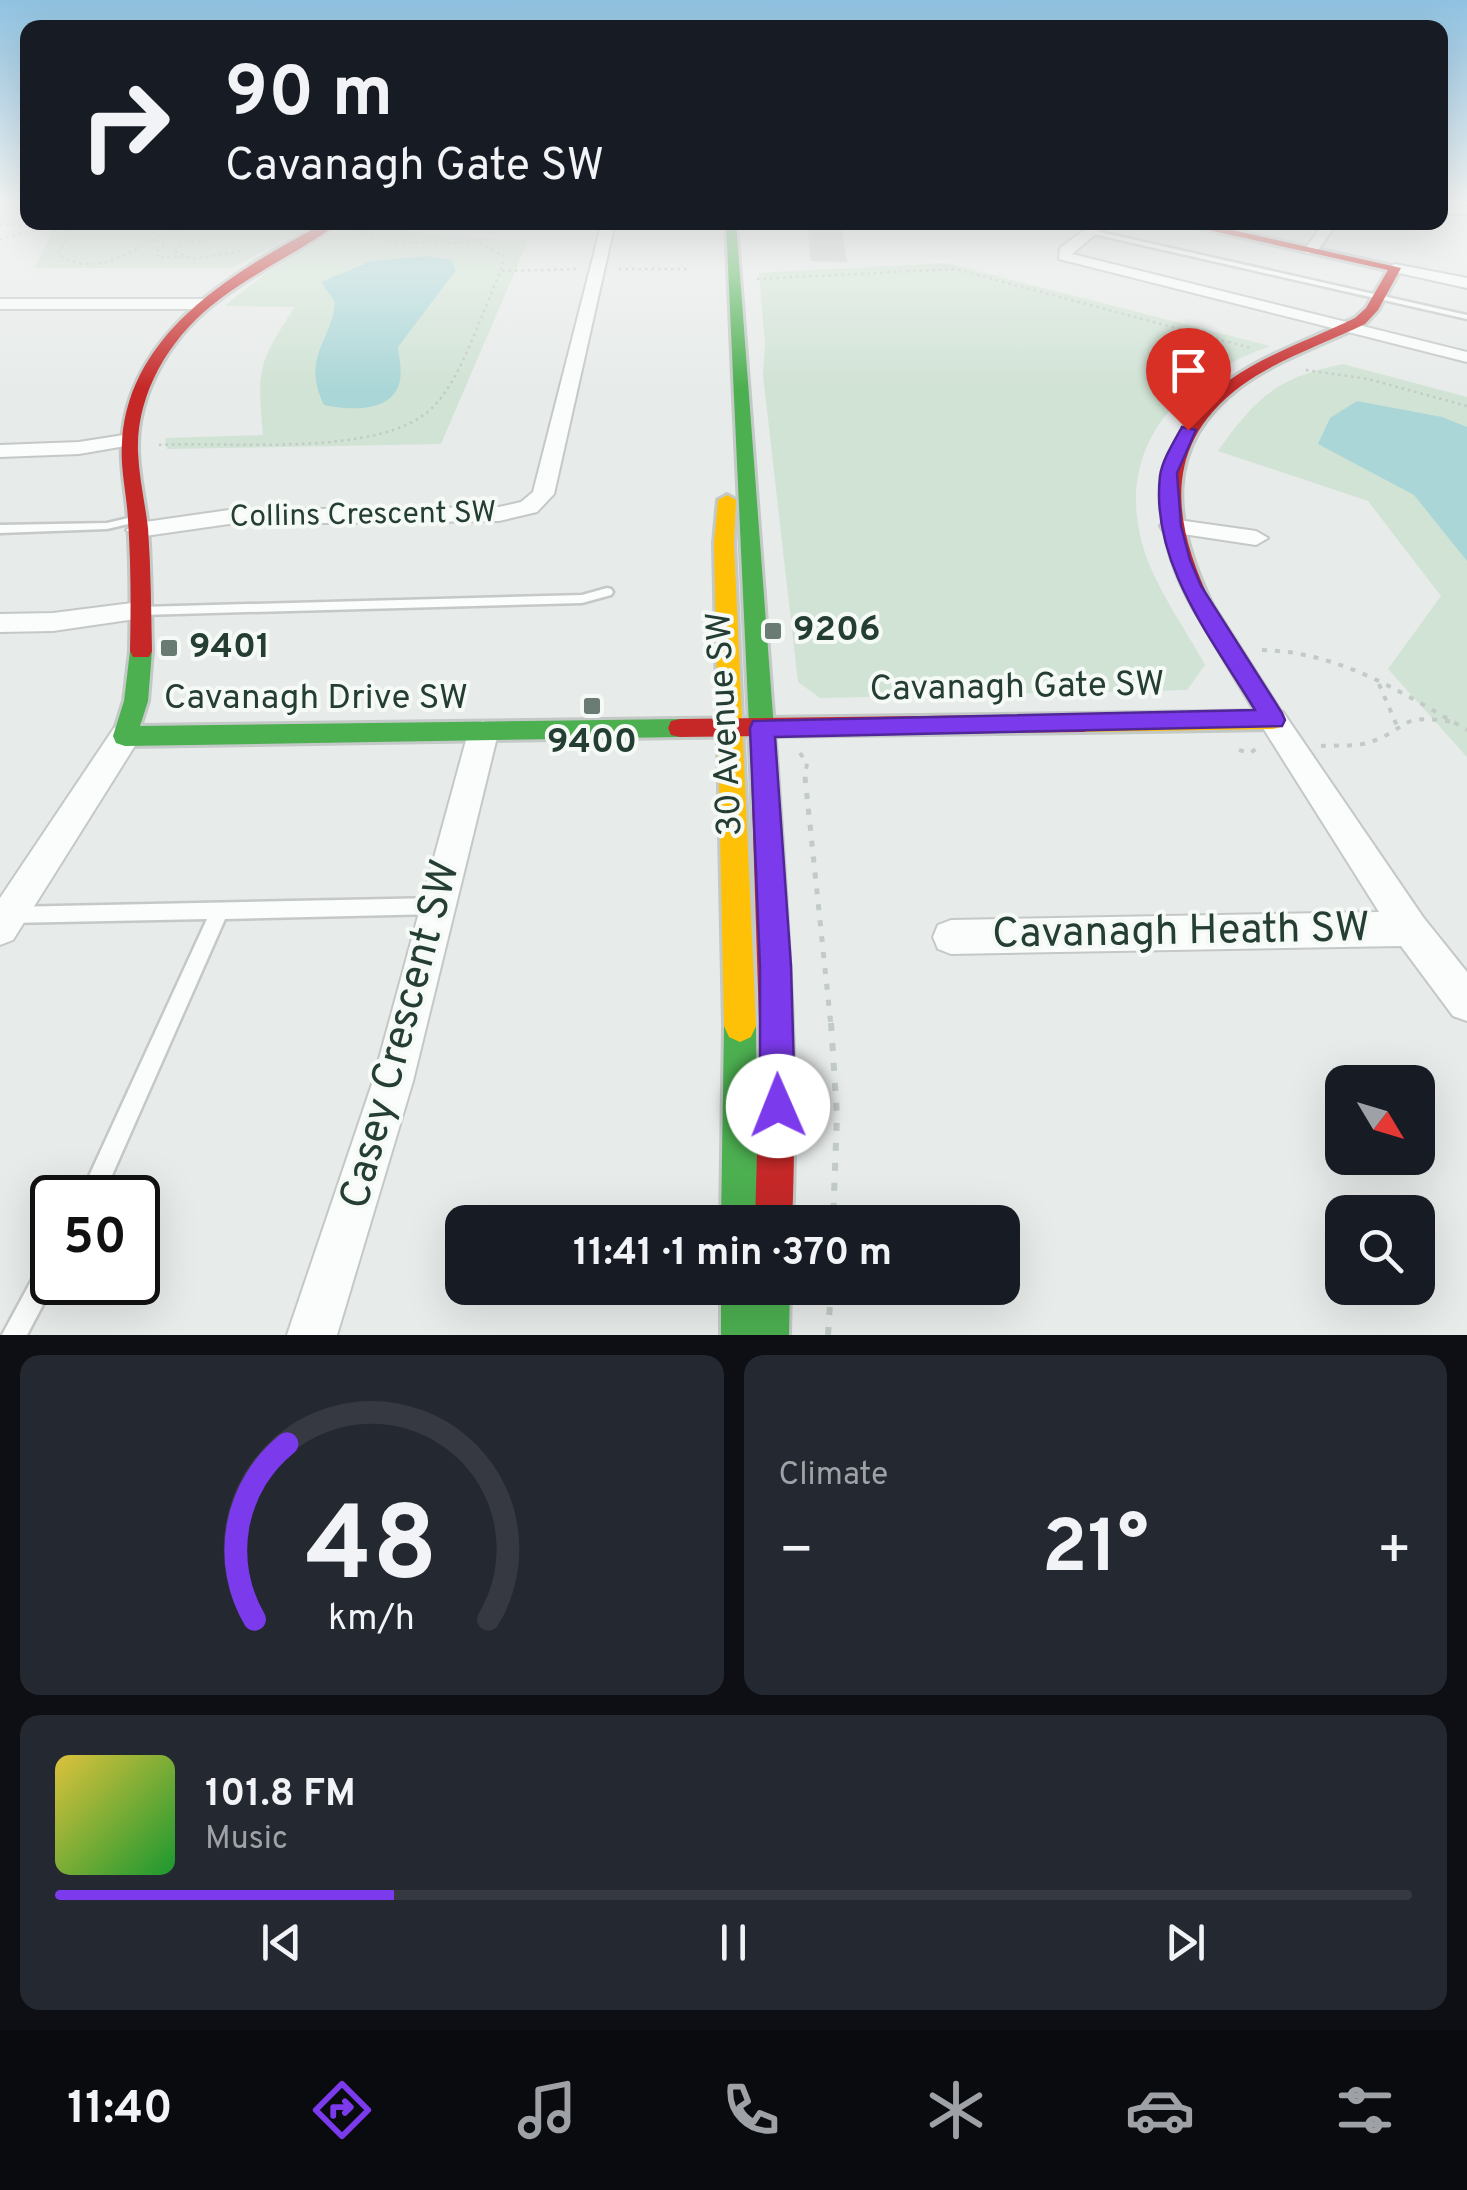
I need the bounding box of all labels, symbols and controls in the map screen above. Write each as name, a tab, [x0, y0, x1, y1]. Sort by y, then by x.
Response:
text: 90 m	[225, 52, 393, 141]
icon: right	[60, 60, 190, 190]
text: Cavanagh Gate SW	[225, 139, 604, 196]
pin	[1146, 328, 1231, 431]
icon: arrive	[1161, 343, 1216, 398]
street label: Collins Crescent SW	[229, 495, 497, 537]
place label: 9206	[793, 609, 880, 653]
street label: 30 Avenue SW	[698, 611, 754, 837]
marker: 9206	[762, 620, 784, 642]
place label: 9401	[189, 626, 270, 670]
marker: 9401	[158, 637, 180, 659]
street label: Cavanagh Gate SW	[869, 663, 1165, 713]
street label: Cavanagh Drive SW	[164, 677, 468, 721]
marker: 9400	[581, 695, 603, 717]
place label: 9400	[547, 721, 637, 765]
street label: Casey Crescent SW	[330, 855, 474, 1215]
street label: Cavanagh Heath SW	[992, 903, 1370, 963]
position arrow	[726, 1054, 830, 1158]
north arrow	[1325, 1065, 1435, 1175]
map controls	[1325, 1065, 1435, 1305]
speed limit sign: 50	[30, 1175, 160, 1305]
button: search	[1325, 1195, 1435, 1305]
text: 11:41 · 1 min · 370 m	[573, 1230, 892, 1279]
text: Climate	[779, 1456, 888, 1496]
text: 48	[306, 1485, 438, 1617]
text: 21°	[1042, 1504, 1149, 1599]
text: −	[779, 1518, 814, 1588]
text: +	[1377, 1518, 1412, 1588]
text: km/h	[328, 1597, 415, 1643]
text: 101.8 FM	[205, 1771, 356, 1820]
text: Music	[205, 1820, 288, 1860]
icon: previous	[254, 1915, 309, 1970]
icon: pause	[706, 1915, 761, 1970]
icon: next	[1158, 1915, 1213, 1970]
icon: directions	[307, 2075, 377, 2145]
icon: music	[512, 2075, 582, 2145]
icon: phone	[716, 2075, 786, 2145]
icon: climate	[921, 2075, 991, 2145]
icon: car	[1125, 2075, 1195, 2145]
icon: filters	[1330, 2075, 1400, 2145]
text: 11:40	[67, 2082, 173, 2139]

